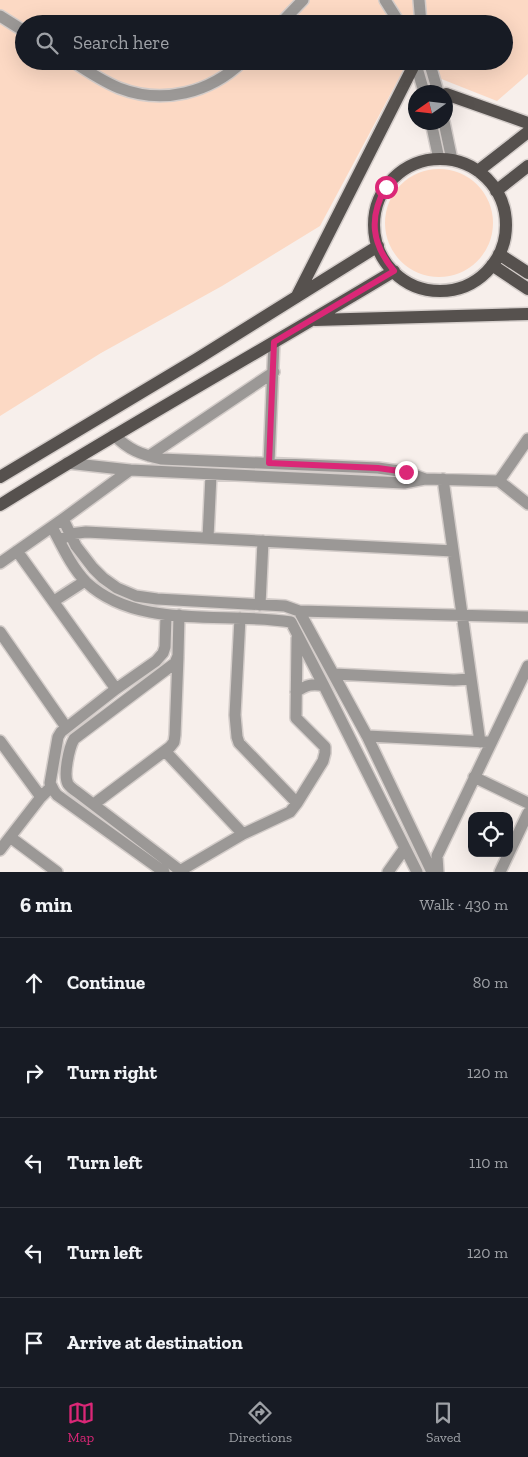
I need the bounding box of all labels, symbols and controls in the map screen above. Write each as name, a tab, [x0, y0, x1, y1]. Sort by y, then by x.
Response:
search box	[15, 15, 513, 70]
icon: search	[33, 29, 61, 57]
text: Search here	[73, 31, 169, 54]
north arrow	[408, 85, 453, 130]
route start	[375, 176, 398, 199]
route end	[395, 461, 418, 484]
map controls	[468, 812, 513, 857]
button: locate	[468, 812, 513, 857]
text: 6 min	[20, 892, 72, 917]
text: Walk · 430 m	[420, 895, 508, 914]
icon: ahead	[20, 969, 48, 997]
text: Continue	[67, 971, 145, 994]
text: 80 m	[473, 973, 508, 992]
icon: right	[20, 1059, 48, 1087]
text: Turn right	[67, 1061, 157, 1084]
text: 120 m	[467, 1063, 508, 1082]
icon: left	[20, 1149, 48, 1177]
text: Turn left	[67, 1151, 142, 1174]
text: 110 m	[469, 1153, 508, 1172]
icon: left	[20, 1239, 48, 1267]
text: Turn left	[67, 1241, 142, 1264]
text: 120 m	[467, 1243, 508, 1262]
icon: arrive	[20, 1329, 48, 1357]
text: Arrive at destination	[67, 1331, 243, 1354]
tab: Map	[67, 1399, 95, 1446]
tab: Directions	[229, 1399, 292, 1446]
tab: Saved	[426, 1399, 461, 1446]

